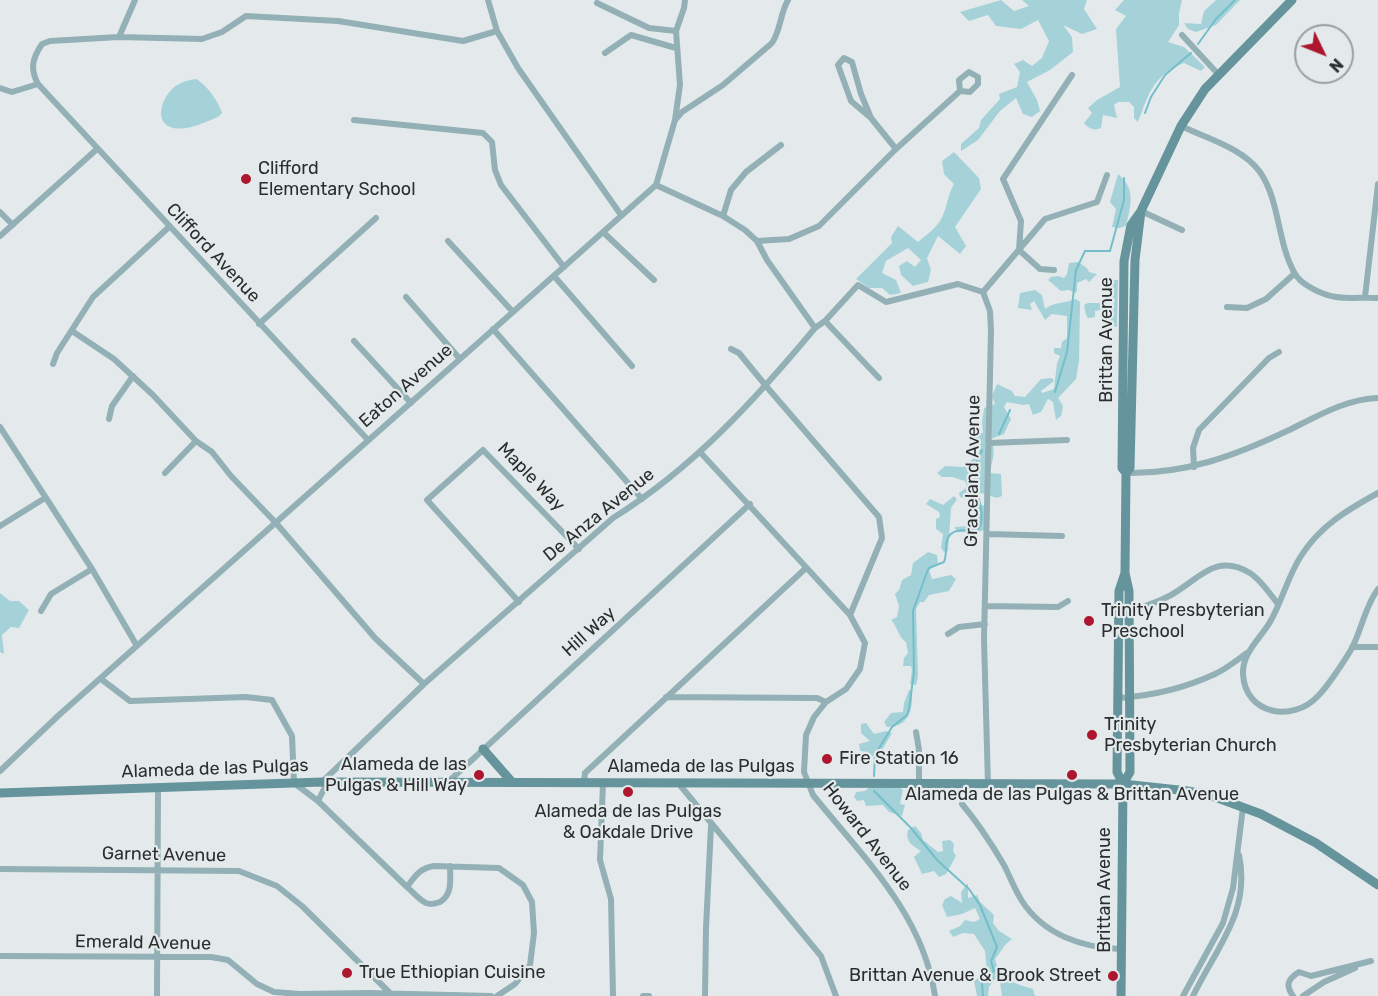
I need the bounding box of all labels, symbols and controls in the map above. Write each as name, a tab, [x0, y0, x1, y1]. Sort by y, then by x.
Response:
north arrow	[1294, 24, 1354, 84]
text: N	[1325, 55, 1347, 76]
place label: Clifford Elementary School	[258, 158, 416, 201]
marker: Clifford Elementary School	[239, 172, 253, 186]
street label: Clifford Avenue	[161, 199, 265, 307]
street label: Brittan Avenue	[1096, 277, 1118, 403]
street label: Eaton Avenue	[355, 340, 457, 432]
street label: Graceland Avenue	[961, 395, 985, 547]
street label: Maple Way	[493, 438, 569, 516]
street label: De Anza Avenue	[539, 464, 659, 566]
place label: Trinity Presbyterian Preschool	[1101, 600, 1265, 642]
street label: Hill Way	[558, 603, 620, 661]
marker: Trinity Presbyterian Preschool	[1082, 614, 1096, 628]
place label: Trinity Presbyterian Church	[1104, 714, 1277, 756]
marker: Trinity Presbyterian Church	[1085, 728, 1099, 742]
place label: Fire Station 16	[839, 748, 959, 770]
marker: Fire Station 16	[820, 752, 834, 766]
place label: Alameda de las Pulgas & Hill Way	[325, 754, 467, 796]
street label: Alameda de las Pulgas	[121, 755, 309, 783]
street label: Alameda de las Pulgas	[607, 756, 795, 778]
marker: Alameda de las Pulgas & Hill Way	[472, 768, 486, 782]
marker: Alameda de las Pulgas & Brittan Avenue	[1065, 768, 1079, 782]
street label: Howard Avenue	[818, 778, 916, 896]
place label: Alameda de las Pulgas & Brittan Avenue	[905, 784, 1239, 806]
marker: Alameda de las Pulgas & Oakdale Drive	[621, 785, 635, 799]
place label: Alameda de las Pulgas & Oakdale Drive	[534, 801, 722, 844]
street label: Brittan Avenue	[1094, 827, 1116, 953]
street label: Garnet Avenue	[102, 843, 226, 867]
street label: Emerald Avenue	[75, 931, 211, 955]
place label: True Ethiopian Cuisine	[359, 962, 546, 984]
place label: Brittan Avenue & Brook Street	[849, 965, 1101, 987]
marker: True Ethiopian Cuisine	[340, 966, 354, 980]
marker: Brittan Avenue & Brook Street	[1106, 969, 1120, 983]

